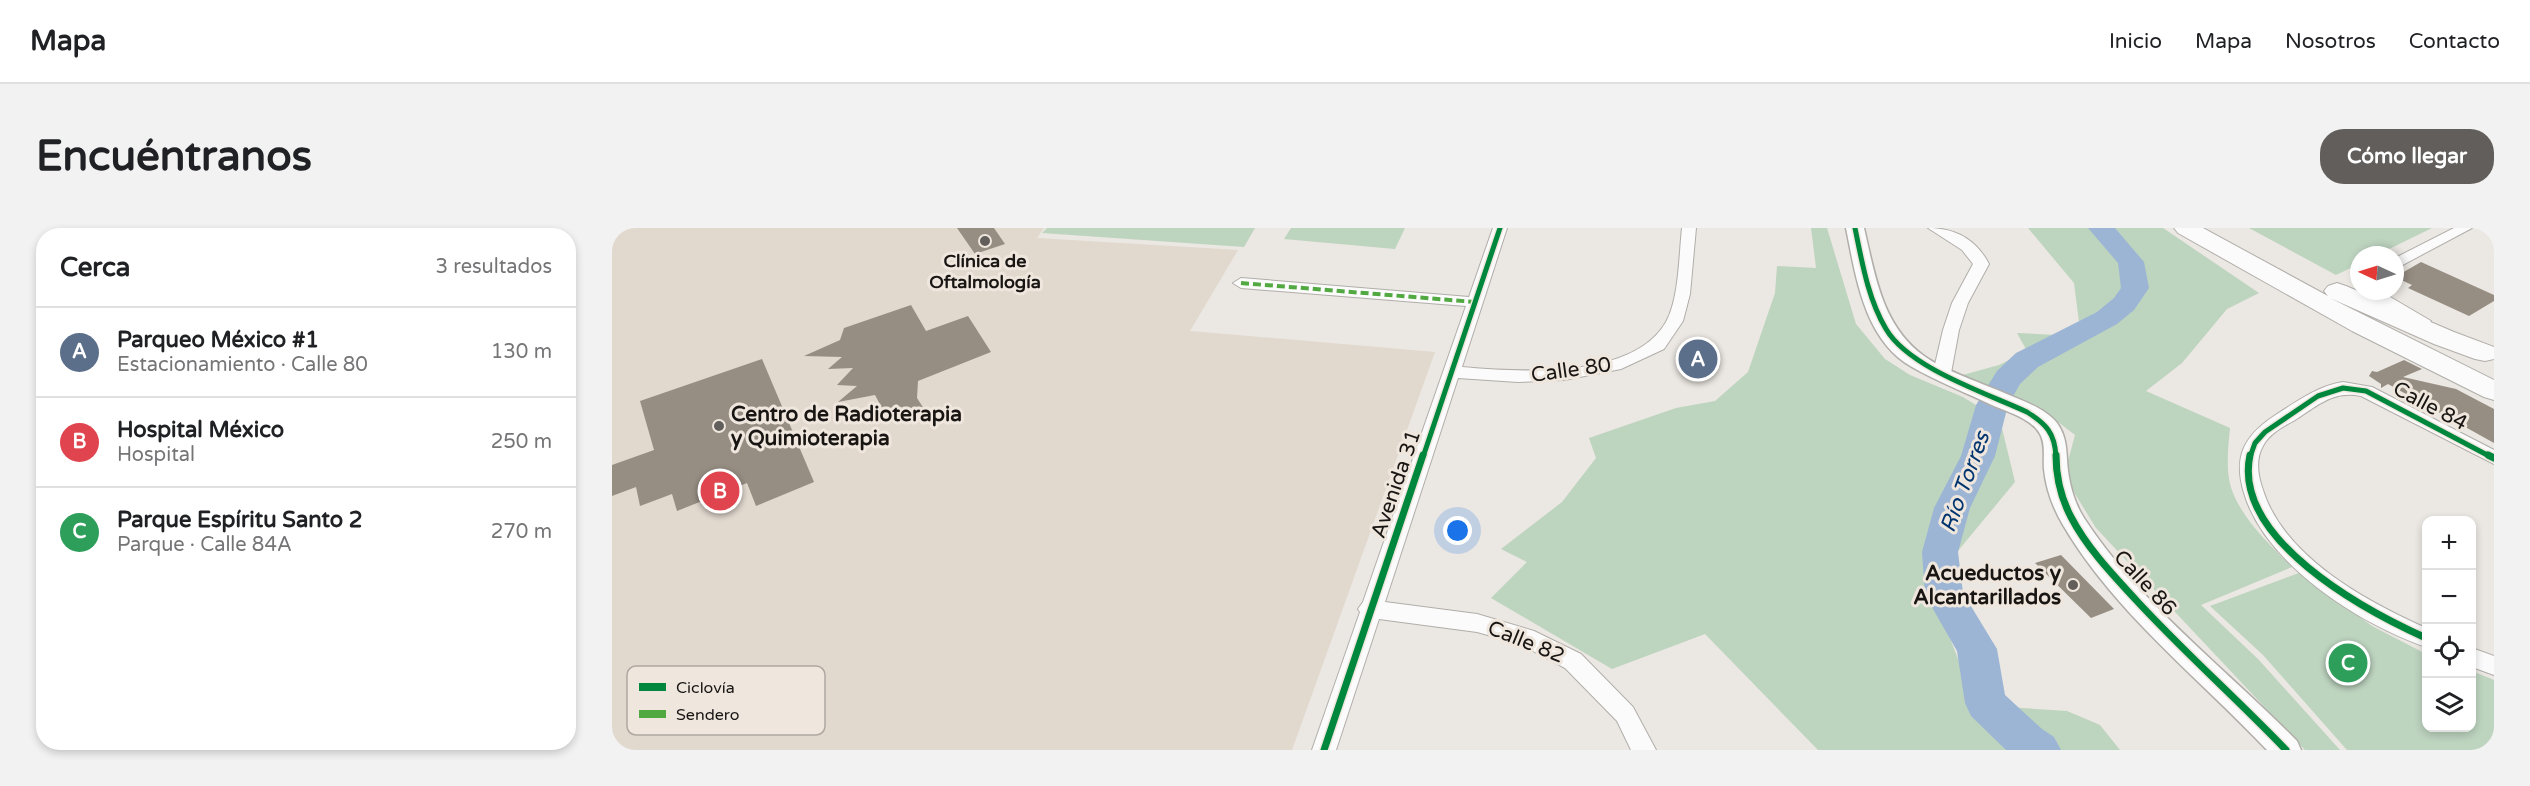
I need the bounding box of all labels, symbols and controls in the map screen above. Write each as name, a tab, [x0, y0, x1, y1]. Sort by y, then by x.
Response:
text: Mapa	[30, 24, 106, 58]
text: Inicio	[2109, 29, 2162, 54]
text: Mapa	[2195, 29, 2252, 54]
text: Nosotros	[2285, 29, 2376, 54]
text: Contacto	[2409, 29, 2500, 54]
button: Cómo llegar	[2320, 129, 2494, 184]
text: Encuéntranos	[36, 131, 312, 182]
marker: Clínica de Oftalmología	[978, 234, 992, 248]
north arrow	[2350, 246, 2404, 300]
place label: Clínica de Oftalmología	[929, 250, 1041, 293]
text: Cerca	[60, 252, 130, 283]
text: 3 resultados	[436, 255, 552, 279]
text: Parqueo México #1	[117, 327, 319, 353]
pin: A	[1678, 336, 1718, 382]
text: A	[72, 340, 87, 364]
text: 130 m	[491, 340, 552, 364]
street label: Calle 80	[1529, 352, 1613, 388]
text: Estacionamiento · Calle 80	[117, 353, 368, 377]
street label: Calle 84	[2389, 376, 2471, 436]
place label: Centro de Radioterapia y Quimioterapia	[731, 402, 962, 451]
text: Hospital México	[117, 417, 284, 443]
marker: Centro de Radioterapia y Quimioterapia	[712, 419, 726, 433]
street label: Avenida 31	[1366, 427, 1426, 541]
water label: Río Torres	[1935, 427, 1996, 536]
text: B	[73, 430, 86, 454]
text: 250 m	[491, 430, 552, 454]
text: Hospital	[117, 443, 195, 467]
pin: B	[700, 468, 740, 514]
text: Parque Espíritu Santo 2	[117, 507, 363, 533]
your location	[1443, 516, 1472, 545]
map controls	[2422, 516, 2476, 732]
button: +	[2422, 516, 2476, 570]
text: C	[73, 520, 86, 544]
text: 270 m	[491, 520, 552, 544]
text: Parque · Calle 84A	[117, 533, 292, 557]
street label: Calle 86	[2108, 545, 2182, 621]
place label: Acueductos y Alcantarillados	[1913, 561, 2062, 610]
button: −	[2422, 570, 2476, 624]
marker: Acueductos y Alcantarillados	[2066, 578, 2080, 592]
street label: Calle 82	[1484, 615, 1568, 669]
button: locate	[2422, 624, 2476, 678]
pin: C	[2328, 640, 2368, 686]
legend	[627, 666, 825, 735]
text: Ciclovía	[676, 678, 735, 698]
button: layers	[2422, 678, 2476, 732]
text: Sendero	[676, 705, 739, 725]

